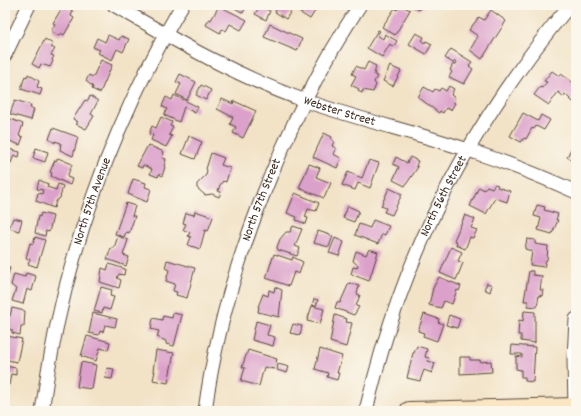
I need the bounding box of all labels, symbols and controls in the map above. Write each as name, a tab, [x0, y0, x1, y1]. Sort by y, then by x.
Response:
street label: Webster Street	[301, 91, 378, 132]
street label: North 56th Street	[415, 152, 472, 240]
street label: North 57th Avenue	[69, 155, 116, 247]
street label: North 57th Street	[237, 155, 286, 244]

